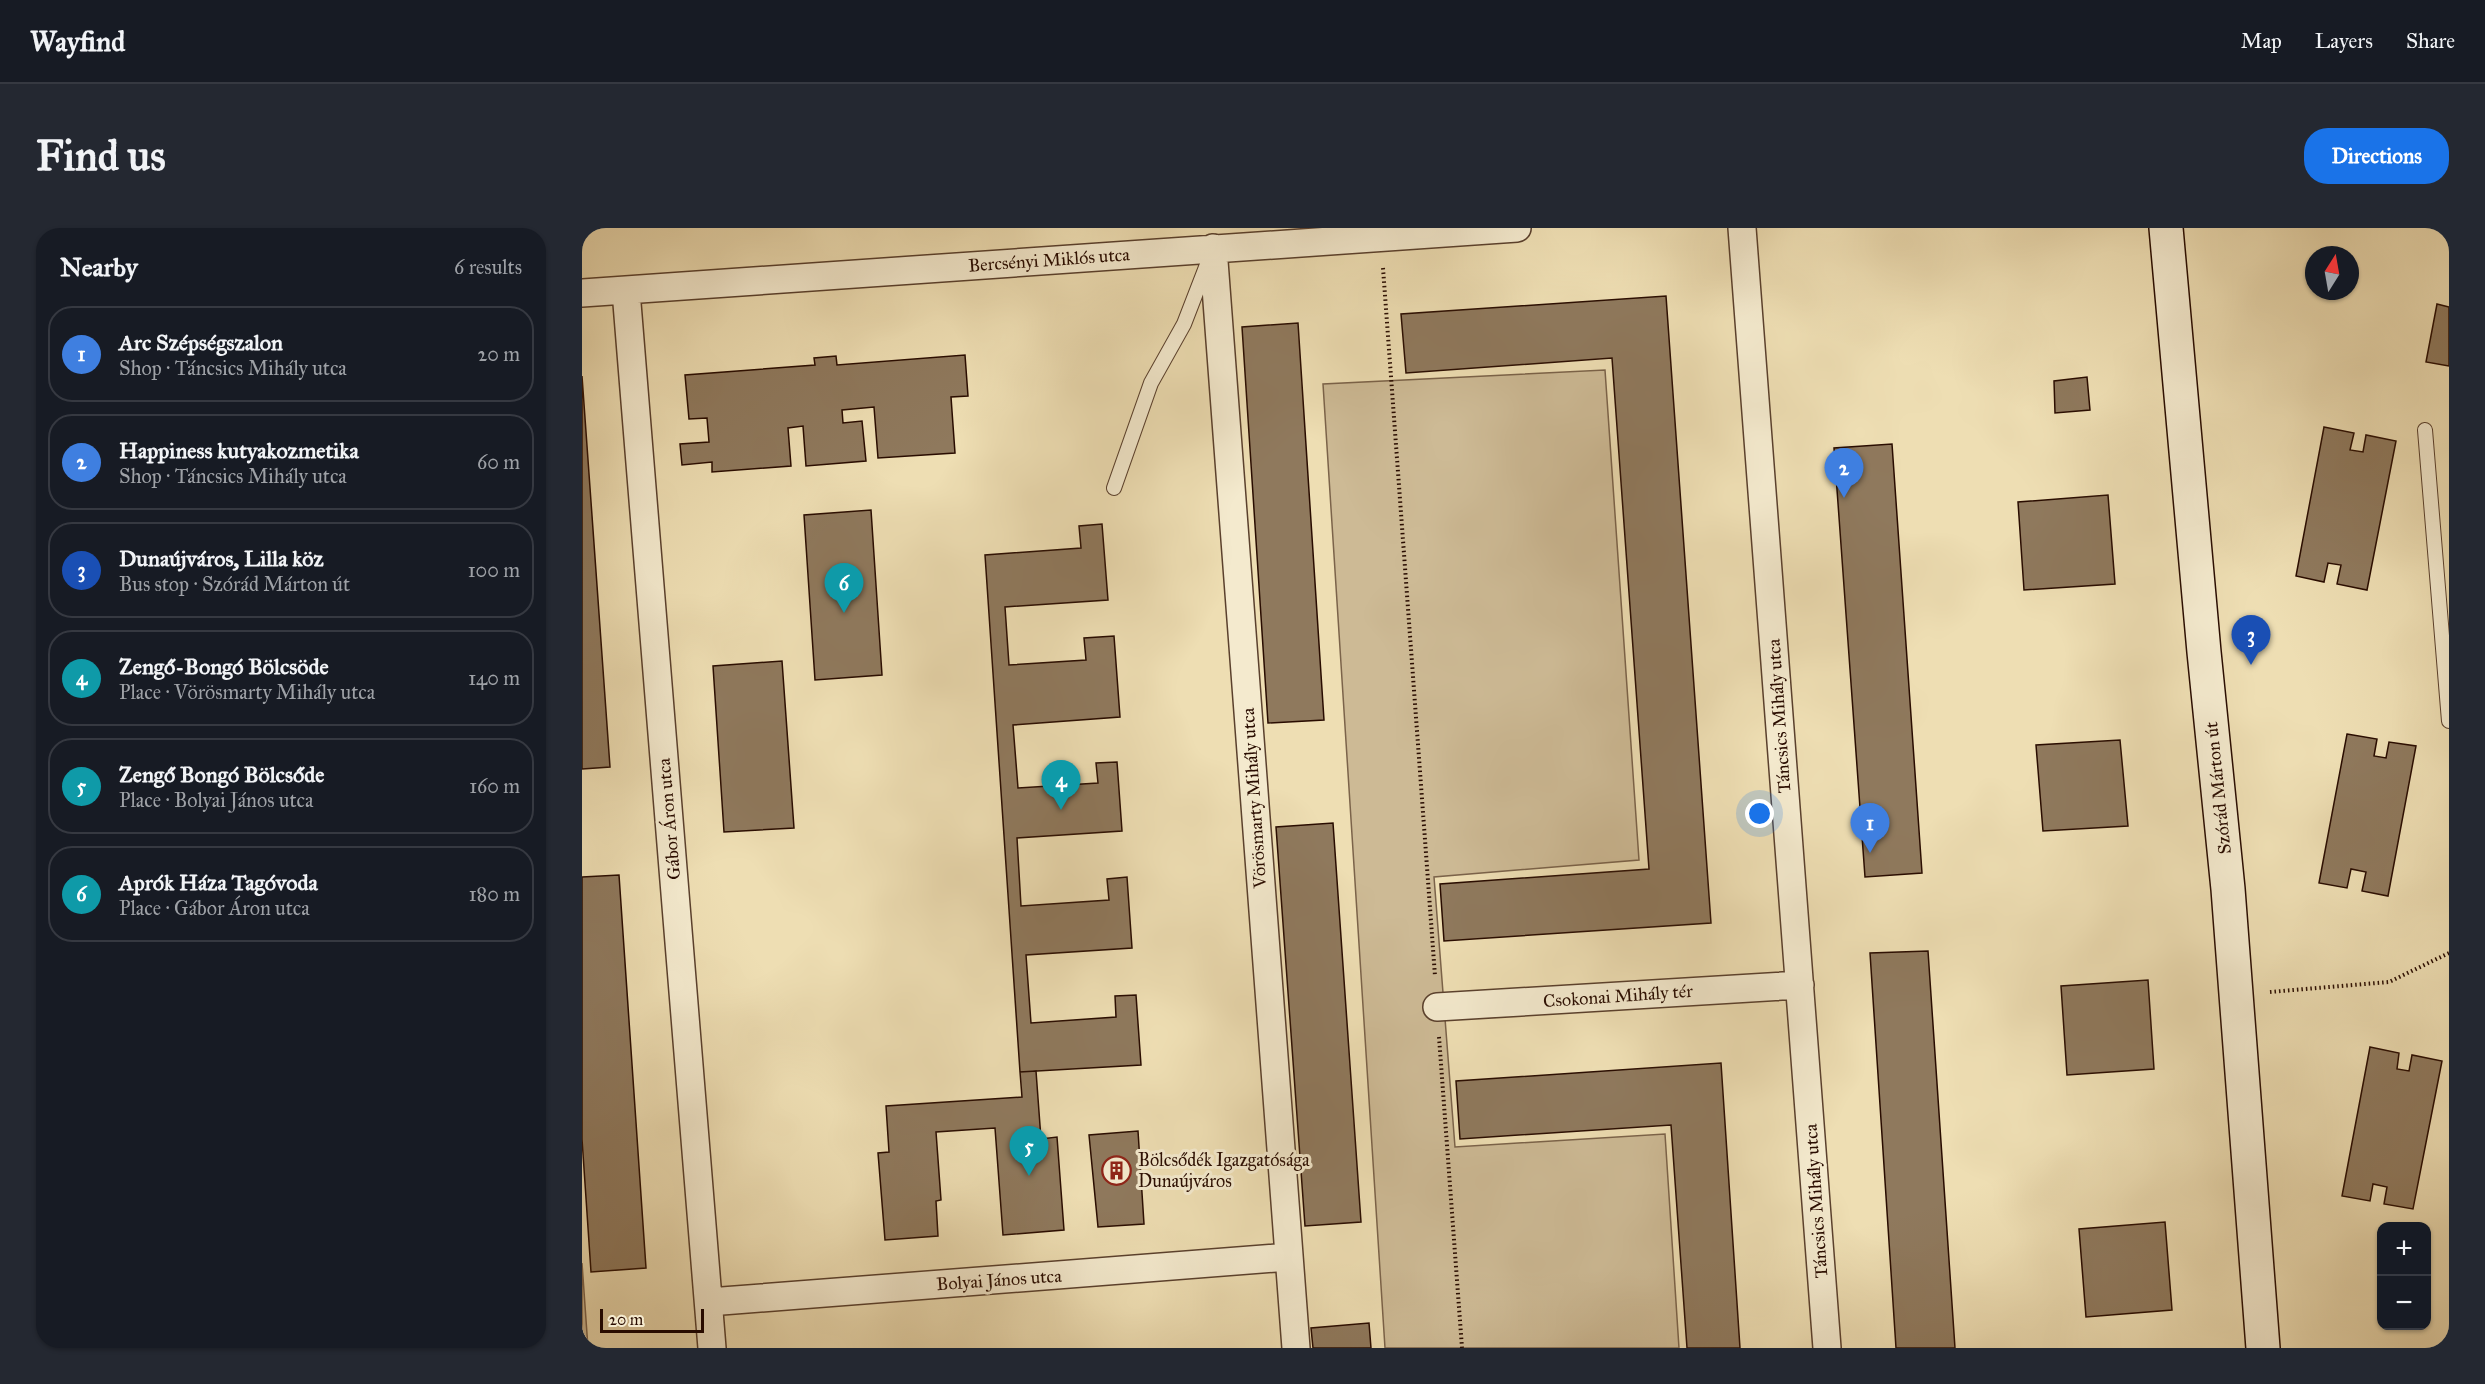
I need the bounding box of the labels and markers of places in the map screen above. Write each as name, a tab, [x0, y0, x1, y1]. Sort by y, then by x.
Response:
pin: 2	[1824, 448, 1864, 498]
pin: 6	[824, 564, 864, 613]
pin: 3	[2232, 616, 2270, 665]
pin: 4	[1042, 760, 1080, 810]
pin: 1	[1850, 804, 1890, 853]
pin: 5	[1010, 1126, 1048, 1176]
place label: Bölcsődék Igazgatósága Dunaújváros	[1138, 1149, 1310, 1192]
building icon: Bölcsődék Igazgatósága Dunaújváros	[1101, 1154, 1133, 1186]

